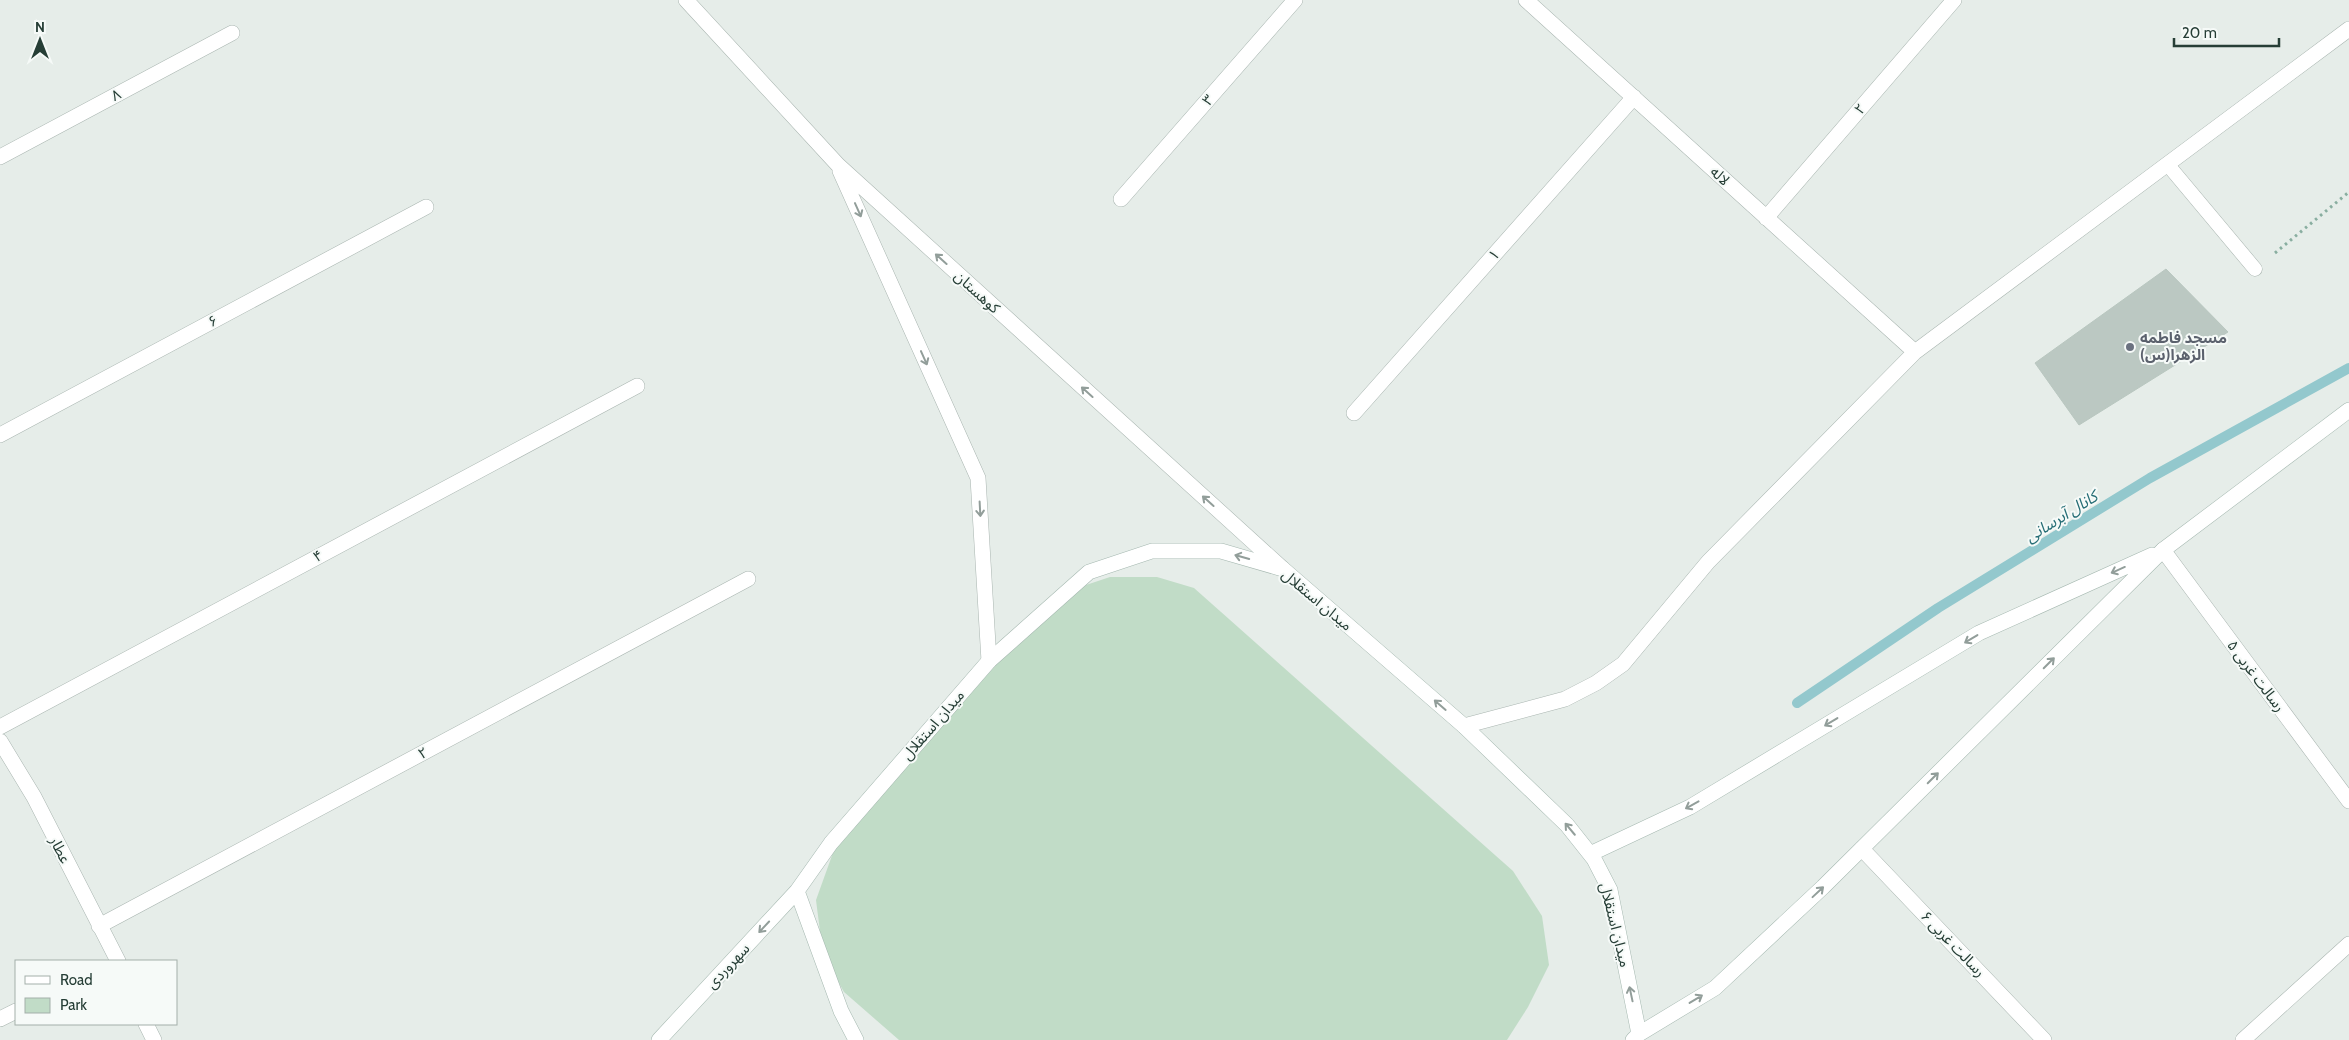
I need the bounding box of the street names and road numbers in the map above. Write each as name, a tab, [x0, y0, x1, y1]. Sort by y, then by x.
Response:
street label: ۸	[108, 85, 124, 105]
street label: ۳	[1198, 91, 1218, 109]
street label: ۲	[1850, 100, 1870, 118]
street label: لاله	[1707, 163, 1733, 189]
street label: ۱	[1484, 246, 1504, 264]
street label: کوهستان	[951, 267, 1004, 318]
street label: ۶	[205, 311, 221, 331]
street label: ۴	[310, 546, 326, 566]
street label: میدان استقلال	[1278, 565, 1356, 635]
street label: رسالت غربی ۵	[2223, 637, 2289, 715]
street label: میدان استقلال	[898, 686, 968, 764]
street label: ۲	[415, 743, 431, 763]
street label: عطار	[45, 833, 75, 867]
street label: میدان استقلال	[1596, 881, 1634, 969]
street label: رسالت غربی ۶	[1917, 907, 1989, 981]
street label: سهروردی	[702, 939, 754, 992]

